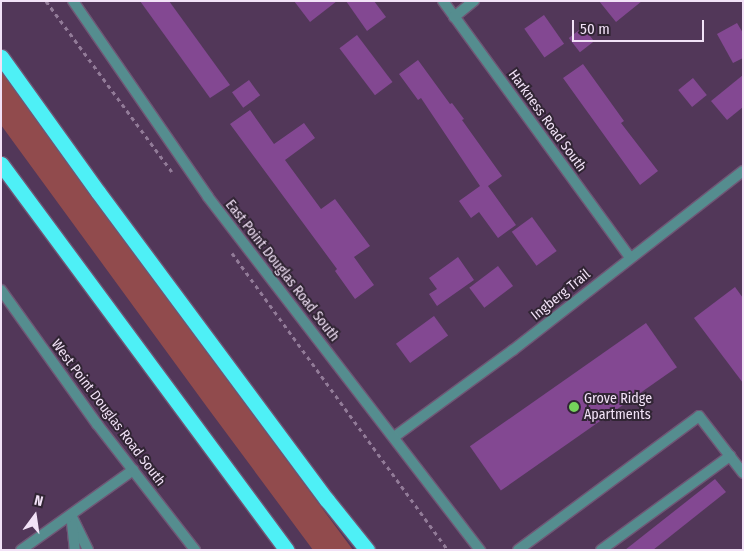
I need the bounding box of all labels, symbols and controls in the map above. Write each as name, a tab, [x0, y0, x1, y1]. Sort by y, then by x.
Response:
scale bar	[574, 10, 706, 42]
text: 50 m	[580, 20, 610, 38]
street label: Harkness Road South	[504, 67, 590, 175]
street label: East Point Douglas Road South	[222, 197, 342, 345]
street label: Ingberg Trail	[528, 266, 594, 324]
street label: West Point Douglas Road South	[47, 336, 169, 490]
place label: Grove Ridge Apartments	[584, 391, 652, 424]
marker: Grove Ridge Apartments	[568, 401, 580, 413]
north arrow	[10, 491, 60, 541]
text: N	[33, 492, 45, 510]

